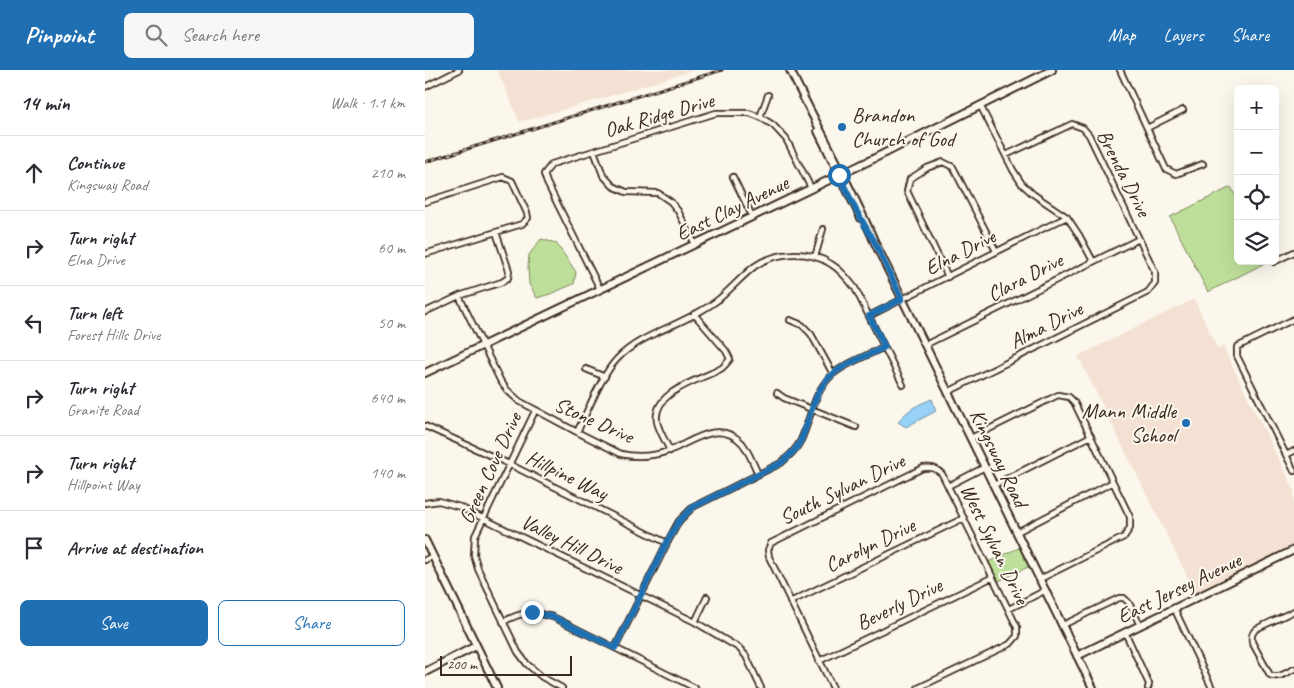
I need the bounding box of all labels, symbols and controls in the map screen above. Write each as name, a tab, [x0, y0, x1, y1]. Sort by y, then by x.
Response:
search box	[124, 13, 474, 58]
text: Pinpoint	[25, 20, 94, 50]
icon: search	[142, 21, 170, 49]
text: Search here	[182, 23, 259, 47]
text: Map	[1108, 24, 1136, 46]
text: Layers	[1164, 24, 1203, 46]
text: Share	[1231, 24, 1269, 46]
map controls	[1234, 85, 1279, 265]
button: +	[1234, 85, 1279, 130]
street label: Oak Ridge Drive	[601, 87, 718, 143]
text: 14 min	[20, 90, 70, 116]
text: Walk · 1.1 km	[330, 93, 405, 113]
place label: Brandon Church of God	[852, 102, 957, 152]
marker: Brandon Church of God	[836, 121, 848, 133]
street label: Brenda Drive	[1091, 125, 1158, 223]
button: −	[1234, 130, 1279, 175]
text: Continue	[67, 151, 124, 175]
icon: ahead	[20, 159, 48, 187]
text: 210 m	[371, 163, 405, 183]
route start	[828, 164, 851, 187]
street label: East Clay Avenue	[671, 169, 794, 246]
text: Kingsway Road	[67, 175, 148, 195]
button: locate	[1234, 175, 1279, 220]
button: layers	[1234, 220, 1279, 265]
street label: Elna Drive	[920, 223, 1001, 281]
text: Turn right	[67, 226, 134, 250]
icon: right	[20, 234, 48, 262]
text: 60 m	[378, 238, 405, 258]
street label: Clara Drive	[983, 246, 1069, 307]
text: Elna Drive	[67, 250, 125, 270]
street label: Alma Drive	[1005, 295, 1088, 354]
text: Turn left	[67, 301, 122, 325]
icon: left	[20, 309, 48, 337]
text: 50 m	[378, 313, 405, 333]
text: Forest Hills Drive	[67, 325, 161, 345]
text: Turn right	[67, 376, 134, 400]
icon: right	[20, 384, 48, 412]
text: 640 m	[371, 388, 405, 408]
street label: Stone Drive	[550, 391, 640, 450]
place label: Mann Middle School	[1082, 398, 1179, 448]
text: Granite Road	[67, 400, 139, 420]
street label: Kingsway Road	[964, 405, 1035, 514]
street label: Green Cove Drive	[453, 407, 528, 528]
marker: Mann Middle School	[1180, 417, 1192, 429]
street label: Hillpine Way	[522, 444, 614, 507]
street label: South Sylvan Drive	[775, 447, 910, 530]
text: Turn right	[67, 451, 134, 475]
icon: right	[20, 459, 48, 487]
text: 140 m	[371, 463, 405, 483]
text: Hillpoint Way	[67, 475, 140, 495]
street label: West Sylvan Drive	[955, 480, 1036, 609]
street label: Valley Hill Drive	[517, 508, 628, 580]
street label: Carolyn Drive	[821, 512, 920, 578]
icon: arrive	[20, 534, 48, 562]
text: Arrive at destination	[67, 536, 203, 560]
street label: East Jersey Avenue	[1113, 546, 1246, 629]
street label: Beverly Drive	[852, 572, 947, 636]
button: Save	[20, 600, 208, 646]
button: Share	[218, 600, 405, 646]
route end	[521, 601, 544, 624]
scale bar	[440, 653, 573, 676]
text: 200 m	[447, 656, 477, 673]

